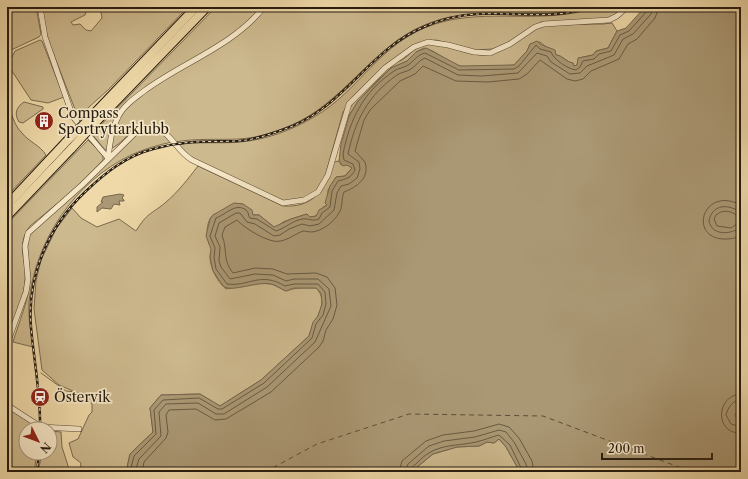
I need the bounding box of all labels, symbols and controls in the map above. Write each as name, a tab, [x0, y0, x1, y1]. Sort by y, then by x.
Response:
place label: Compass Sportryttarklubb	[58, 104, 169, 138]
building icon: Compass Sportryttarklubb	[33, 110, 55, 132]
station icon: Östervik	[29, 386, 51, 408]
place label: Östervik	[54, 388, 111, 406]
north arrow	[18, 421, 58, 461]
scale bar	[602, 435, 712, 461]
text: N	[37, 439, 54, 456]
text: 200 m	[608, 441, 645, 456]

